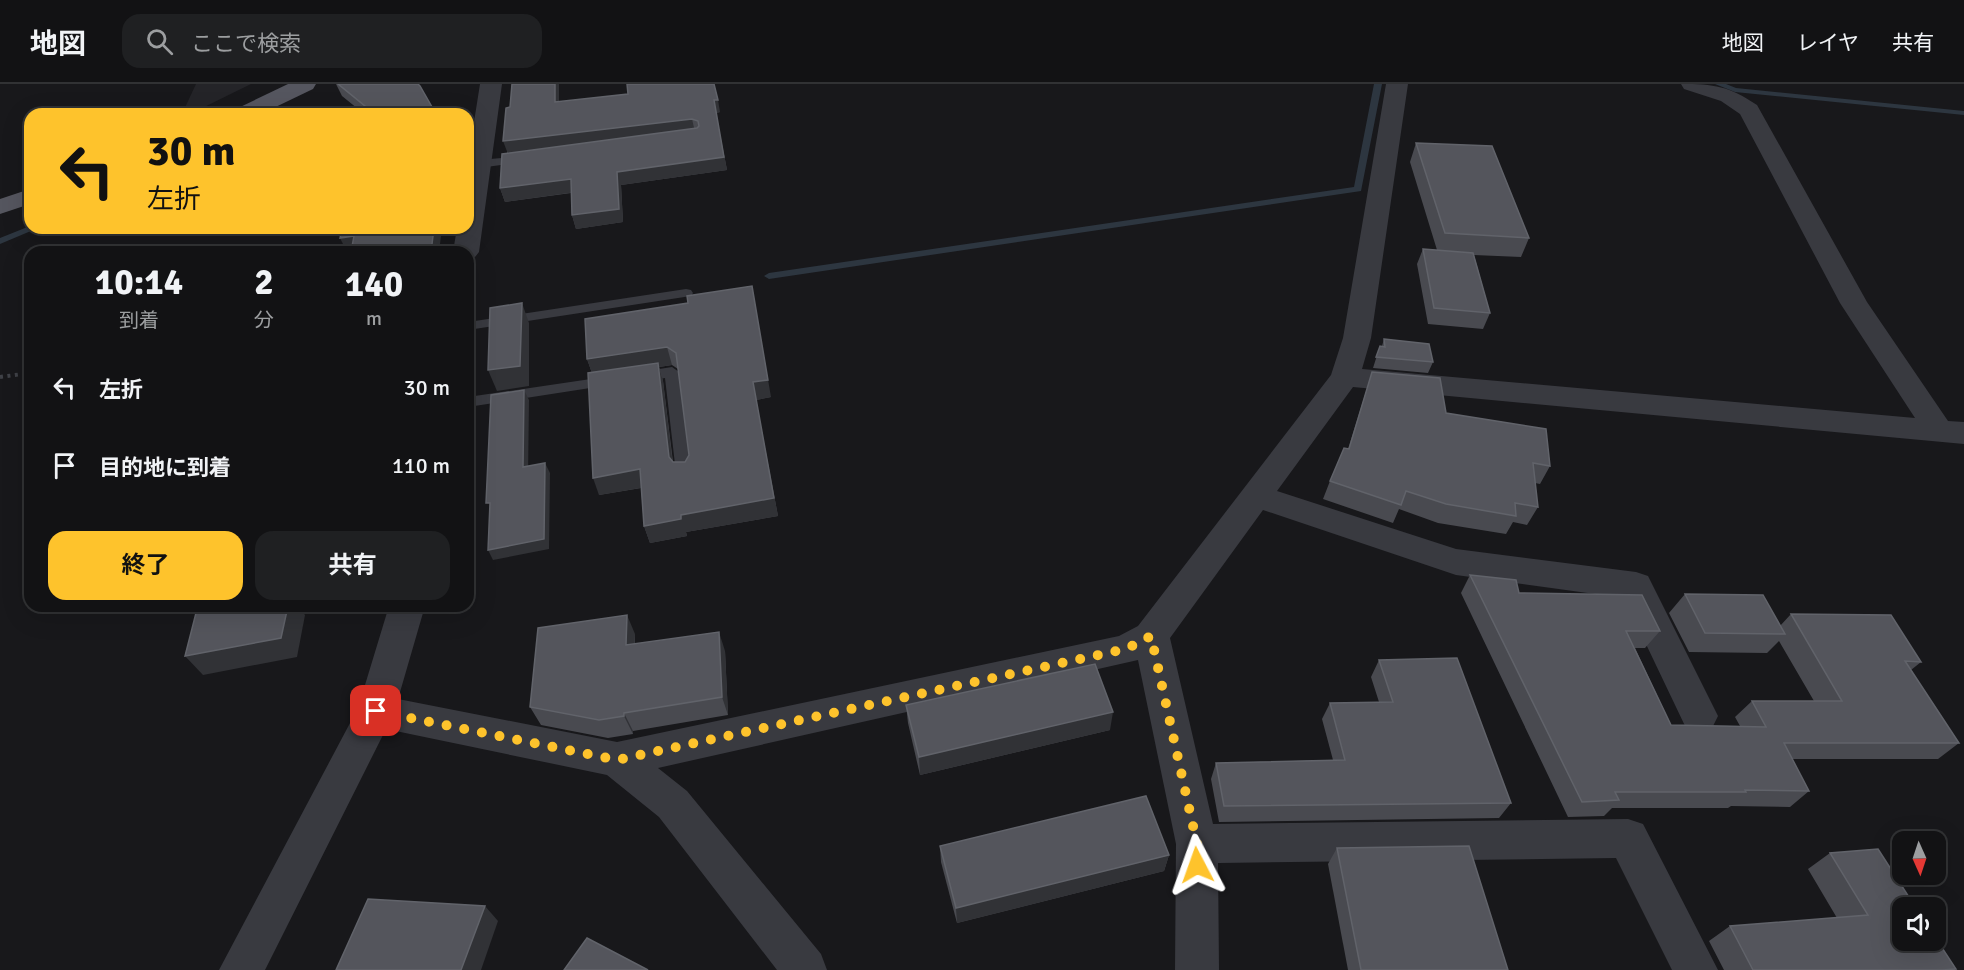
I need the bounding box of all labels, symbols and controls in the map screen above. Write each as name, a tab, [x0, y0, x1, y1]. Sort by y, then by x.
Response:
search box	[122, 14, 542, 68]
icon: search	[143, 25, 176, 58]
text: 地図	[30, 27, 86, 61]
text: ここで検索	[191, 30, 301, 57]
text: 地図	[1722, 30, 1764, 56]
text: レイヤ	[1797, 30, 1859, 56]
text: 共有	[1892, 30, 1934, 56]
text: 30 m	[147, 126, 236, 177]
icon: left	[48, 132, 126, 210]
text: 左折	[147, 183, 201, 216]
text: 10:14	[95, 260, 183, 305]
text: 2	[254, 260, 274, 305]
text: 140	[345, 262, 403, 307]
text: m	[366, 306, 382, 331]
text: 到着	[119, 308, 159, 333]
text: 分	[254, 308, 274, 333]
icon: left	[48, 371, 81, 404]
text: 30 m	[404, 374, 450, 401]
text: 左折	[99, 376, 143, 403]
icon: arrive	[48, 449, 81, 482]
text: 110 m	[392, 452, 450, 479]
text: 目的地に到着	[99, 454, 231, 481]
button: 終了	[48, 531, 243, 600]
button: 共有	[255, 531, 450, 600]
pin	[350, 685, 401, 736]
icon: arrive	[359, 694, 392, 727]
north arrow	[1892, 831, 1946, 885]
map controls	[1892, 831, 1946, 951]
position arrow	[1165, 833, 1229, 897]
button: sound	[1892, 897, 1946, 951]

